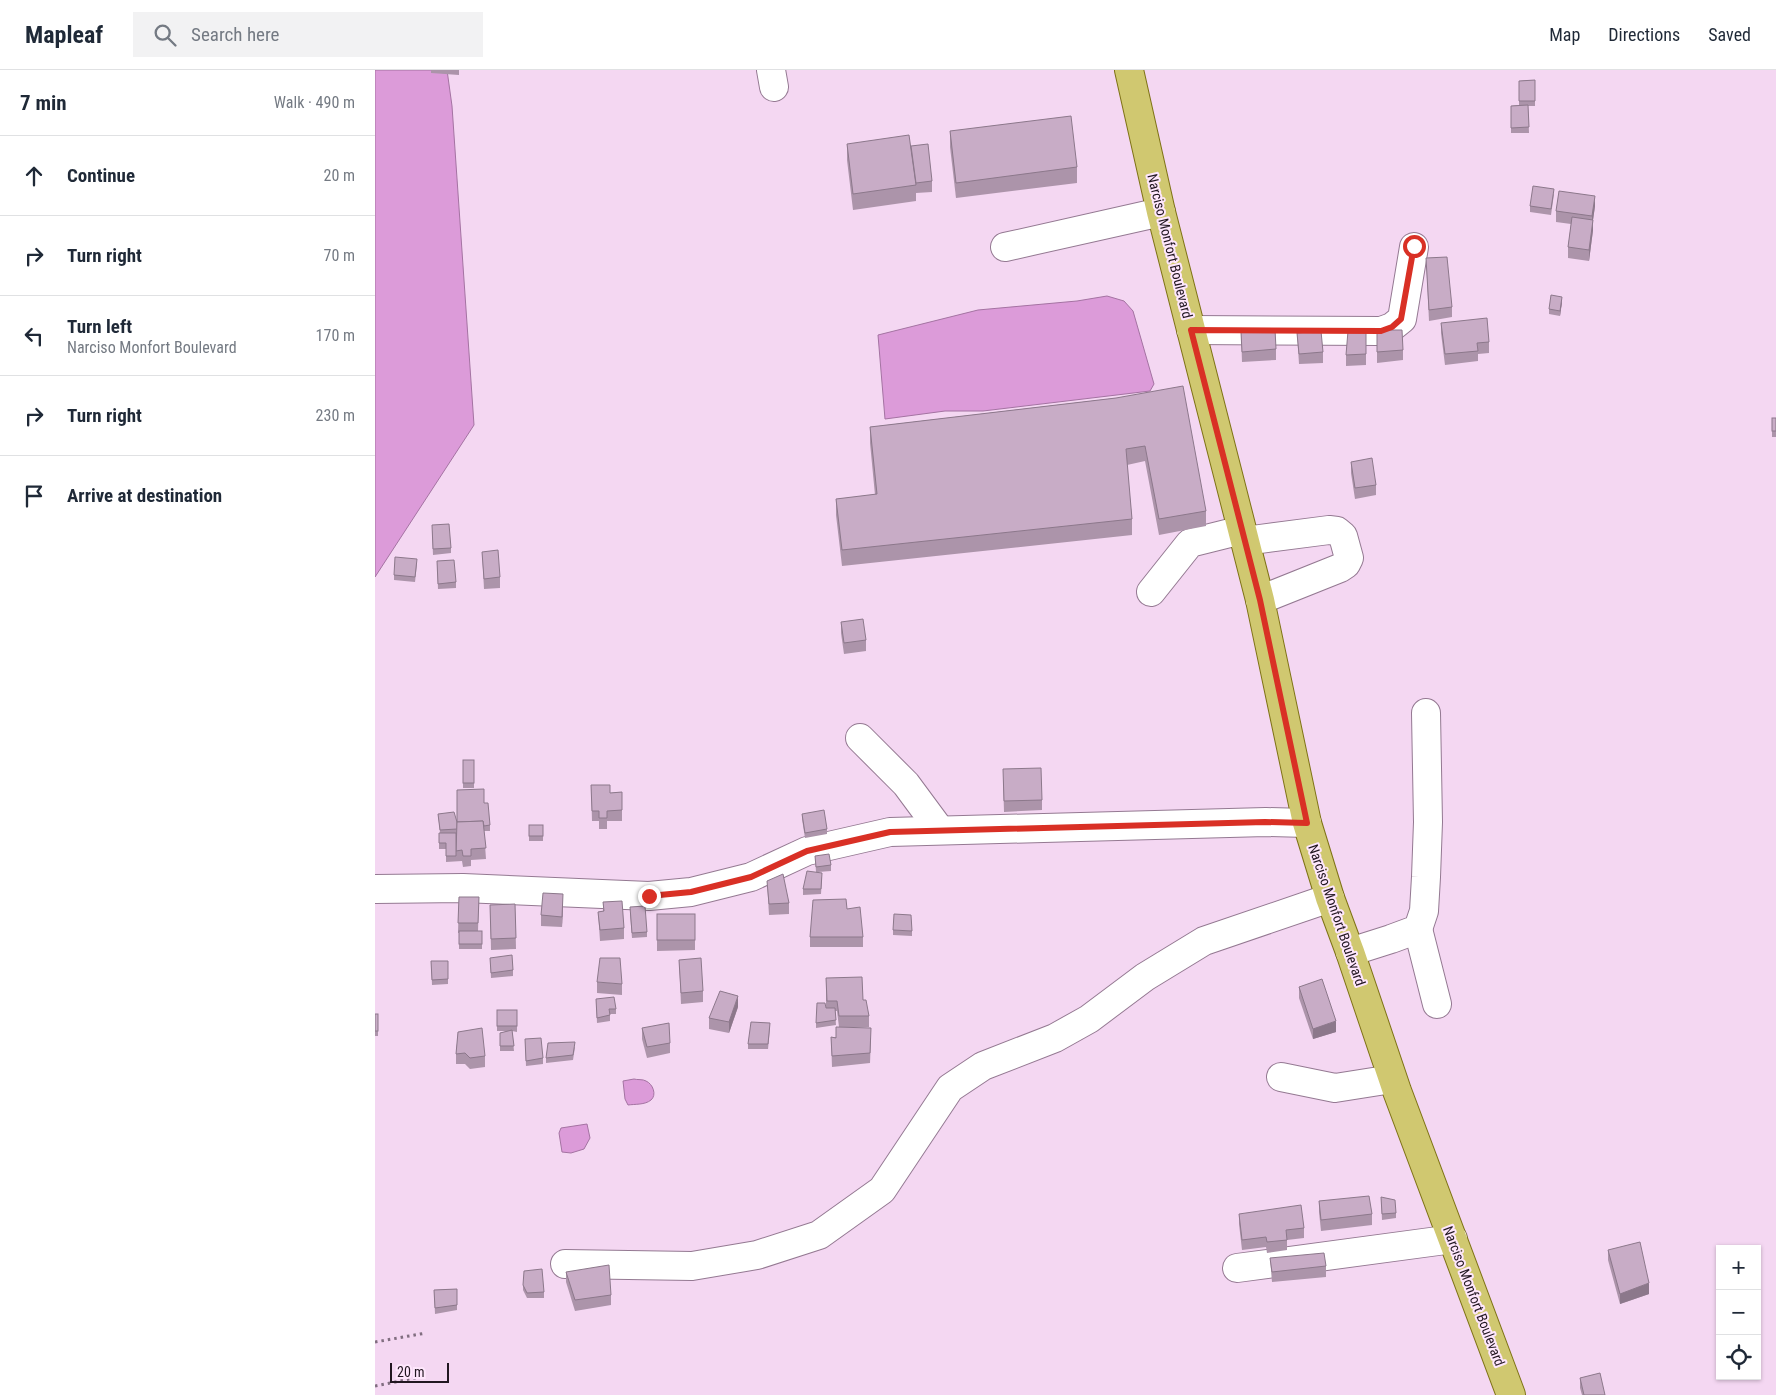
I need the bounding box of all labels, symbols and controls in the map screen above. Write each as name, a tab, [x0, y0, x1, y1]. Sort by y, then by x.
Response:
search box	[133, 12, 483, 57]
text: Mapleaf	[25, 21, 103, 49]
icon: search	[151, 21, 179, 49]
text: Search here	[191, 23, 279, 46]
text: Map	[1549, 24, 1580, 45]
text: Directions	[1608, 24, 1680, 45]
text: Saved	[1708, 24, 1751, 45]
text: 7 min	[20, 91, 67, 115]
text: Walk · 490 m	[274, 93, 355, 112]
icon: ahead	[20, 162, 48, 190]
text: Continue	[67, 164, 135, 187]
text: 20 m	[323, 166, 355, 185]
street label: Narciso Monfort Boulevard	[1144, 172, 1196, 320]
route start	[1403, 235, 1426, 258]
icon: right	[20, 242, 48, 270]
text: Turn right	[67, 244, 142, 267]
text: 70 m	[323, 246, 355, 265]
text: Turn left	[67, 315, 132, 338]
icon: left	[20, 322, 48, 350]
text: 170 m	[316, 326, 355, 345]
text: Narciso Monfort Boulevard	[67, 338, 237, 357]
icon: right	[20, 402, 48, 430]
text: Turn right	[67, 404, 142, 427]
text: 230 m	[316, 406, 355, 425]
icon: arrive	[20, 482, 48, 510]
text: Arrive at destination	[67, 484, 222, 507]
street label: Narciso Monfort Boulevard	[1305, 842, 1369, 988]
route end	[638, 885, 661, 908]
street label: Narciso Monfort Boulevard	[1440, 1224, 1508, 1368]
map controls	[1716, 1245, 1761, 1380]
button: +	[1716, 1245, 1761, 1290]
button: −	[1716, 1290, 1761, 1335]
button: locate	[1716, 1335, 1761, 1380]
scale bar	[390, 1360, 449, 1383]
text: 20 m	[397, 1364, 425, 1380]

